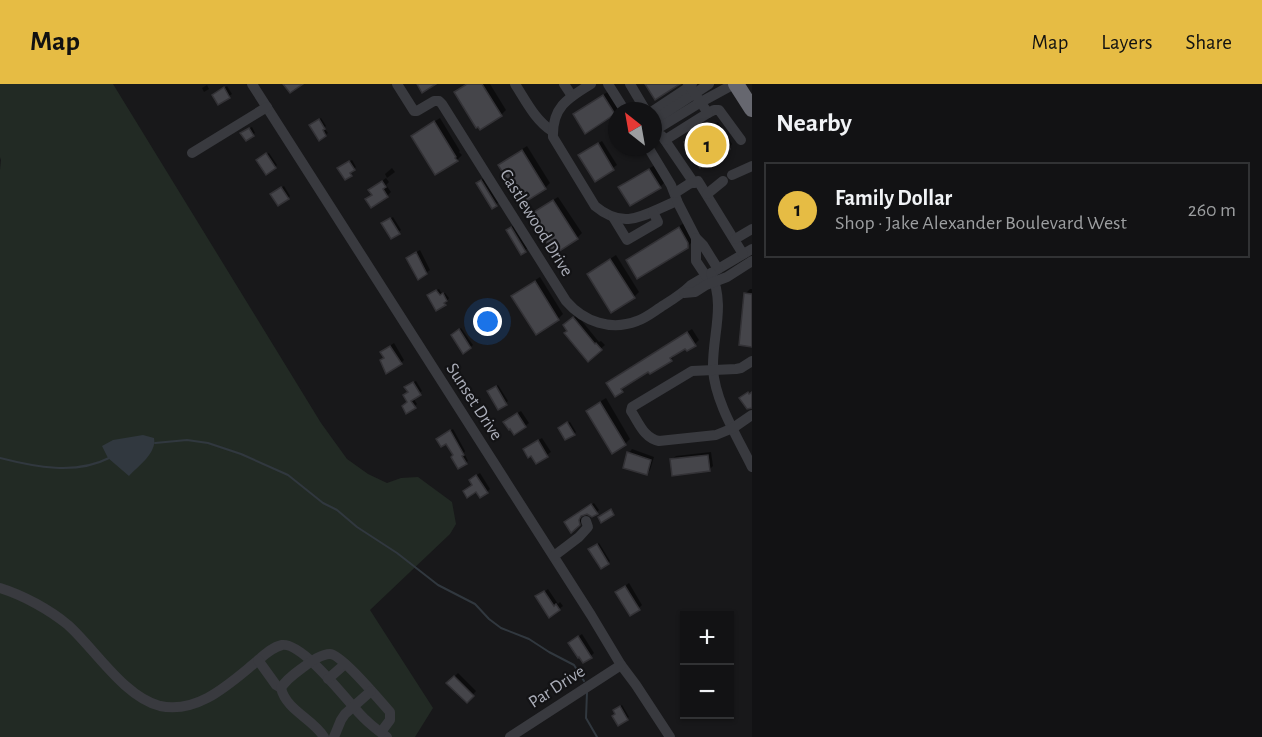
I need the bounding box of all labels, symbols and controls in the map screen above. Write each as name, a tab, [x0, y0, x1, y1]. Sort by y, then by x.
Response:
text: Map	[30, 28, 80, 56]
text: Map	[1032, 32, 1068, 53]
text: Layers	[1101, 32, 1152, 53]
text: Share	[1185, 32, 1232, 53]
north arrow	[608, 102, 662, 156]
text: Nearby	[776, 110, 852, 136]
pin: 1	[688, 122, 726, 168]
street label: Castlewood Drive	[496, 166, 576, 280]
text: Family Dollar	[835, 187, 952, 209]
text: 1	[794, 200, 801, 220]
text: 260 m	[1188, 200, 1236, 220]
text: Shop · Jake Alexander Boulevard West	[835, 213, 1127, 233]
your location	[473, 307, 502, 336]
street label: Sunset Drive	[443, 360, 505, 444]
map controls	[680, 611, 734, 719]
button: +	[680, 611, 734, 665]
street label: Par Drive	[526, 662, 588, 712]
button: −	[680, 665, 734, 719]

